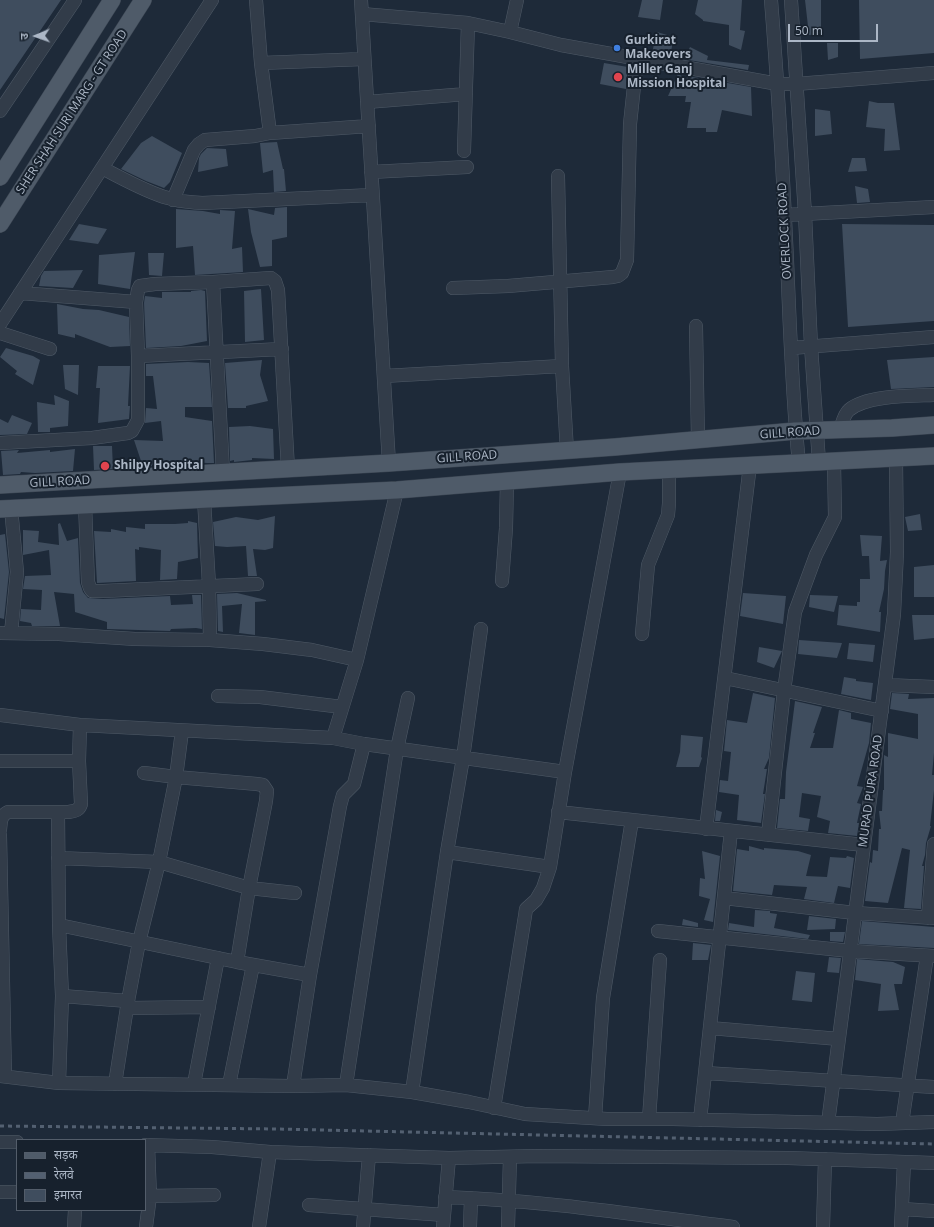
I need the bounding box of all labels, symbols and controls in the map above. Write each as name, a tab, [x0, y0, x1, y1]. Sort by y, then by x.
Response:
north arrow	[16, 16, 56, 56]
scale bar	[790, 16, 880, 42]
text: 50 m	[795, 22, 823, 39]
street label: SHER SHAH SURI MARG - GT ROAD	[13, 27, 131, 197]
text: उ	[16, 33, 31, 40]
place label: Gurkirat Makeovers	[625, 34, 691, 62]
marker: Gurkirat Makeovers	[612, 43, 622, 53]
place label: Miller Ganj Mission Hospital	[627, 63, 726, 91]
marker: Miller Ganj Mission Hospital	[612, 71, 624, 83]
street label: OVERLOCK ROAD	[775, 182, 795, 280]
street label: GILL ROAD	[759, 424, 821, 442]
street label: GILL ROAD	[436, 448, 498, 466]
place label: Shilpy Hospital	[114, 459, 203, 473]
marker: Shilpy Hospital	[99, 460, 111, 472]
street label: GILL ROAD	[29, 473, 91, 491]
street label: MURAD PURA ROAD	[856, 734, 886, 848]
legend	[16, 1139, 146, 1211]
text: सड़क	[54, 1146, 78, 1163]
text: रेलवे	[54, 1166, 74, 1183]
text: इमारत	[54, 1186, 82, 1203]

